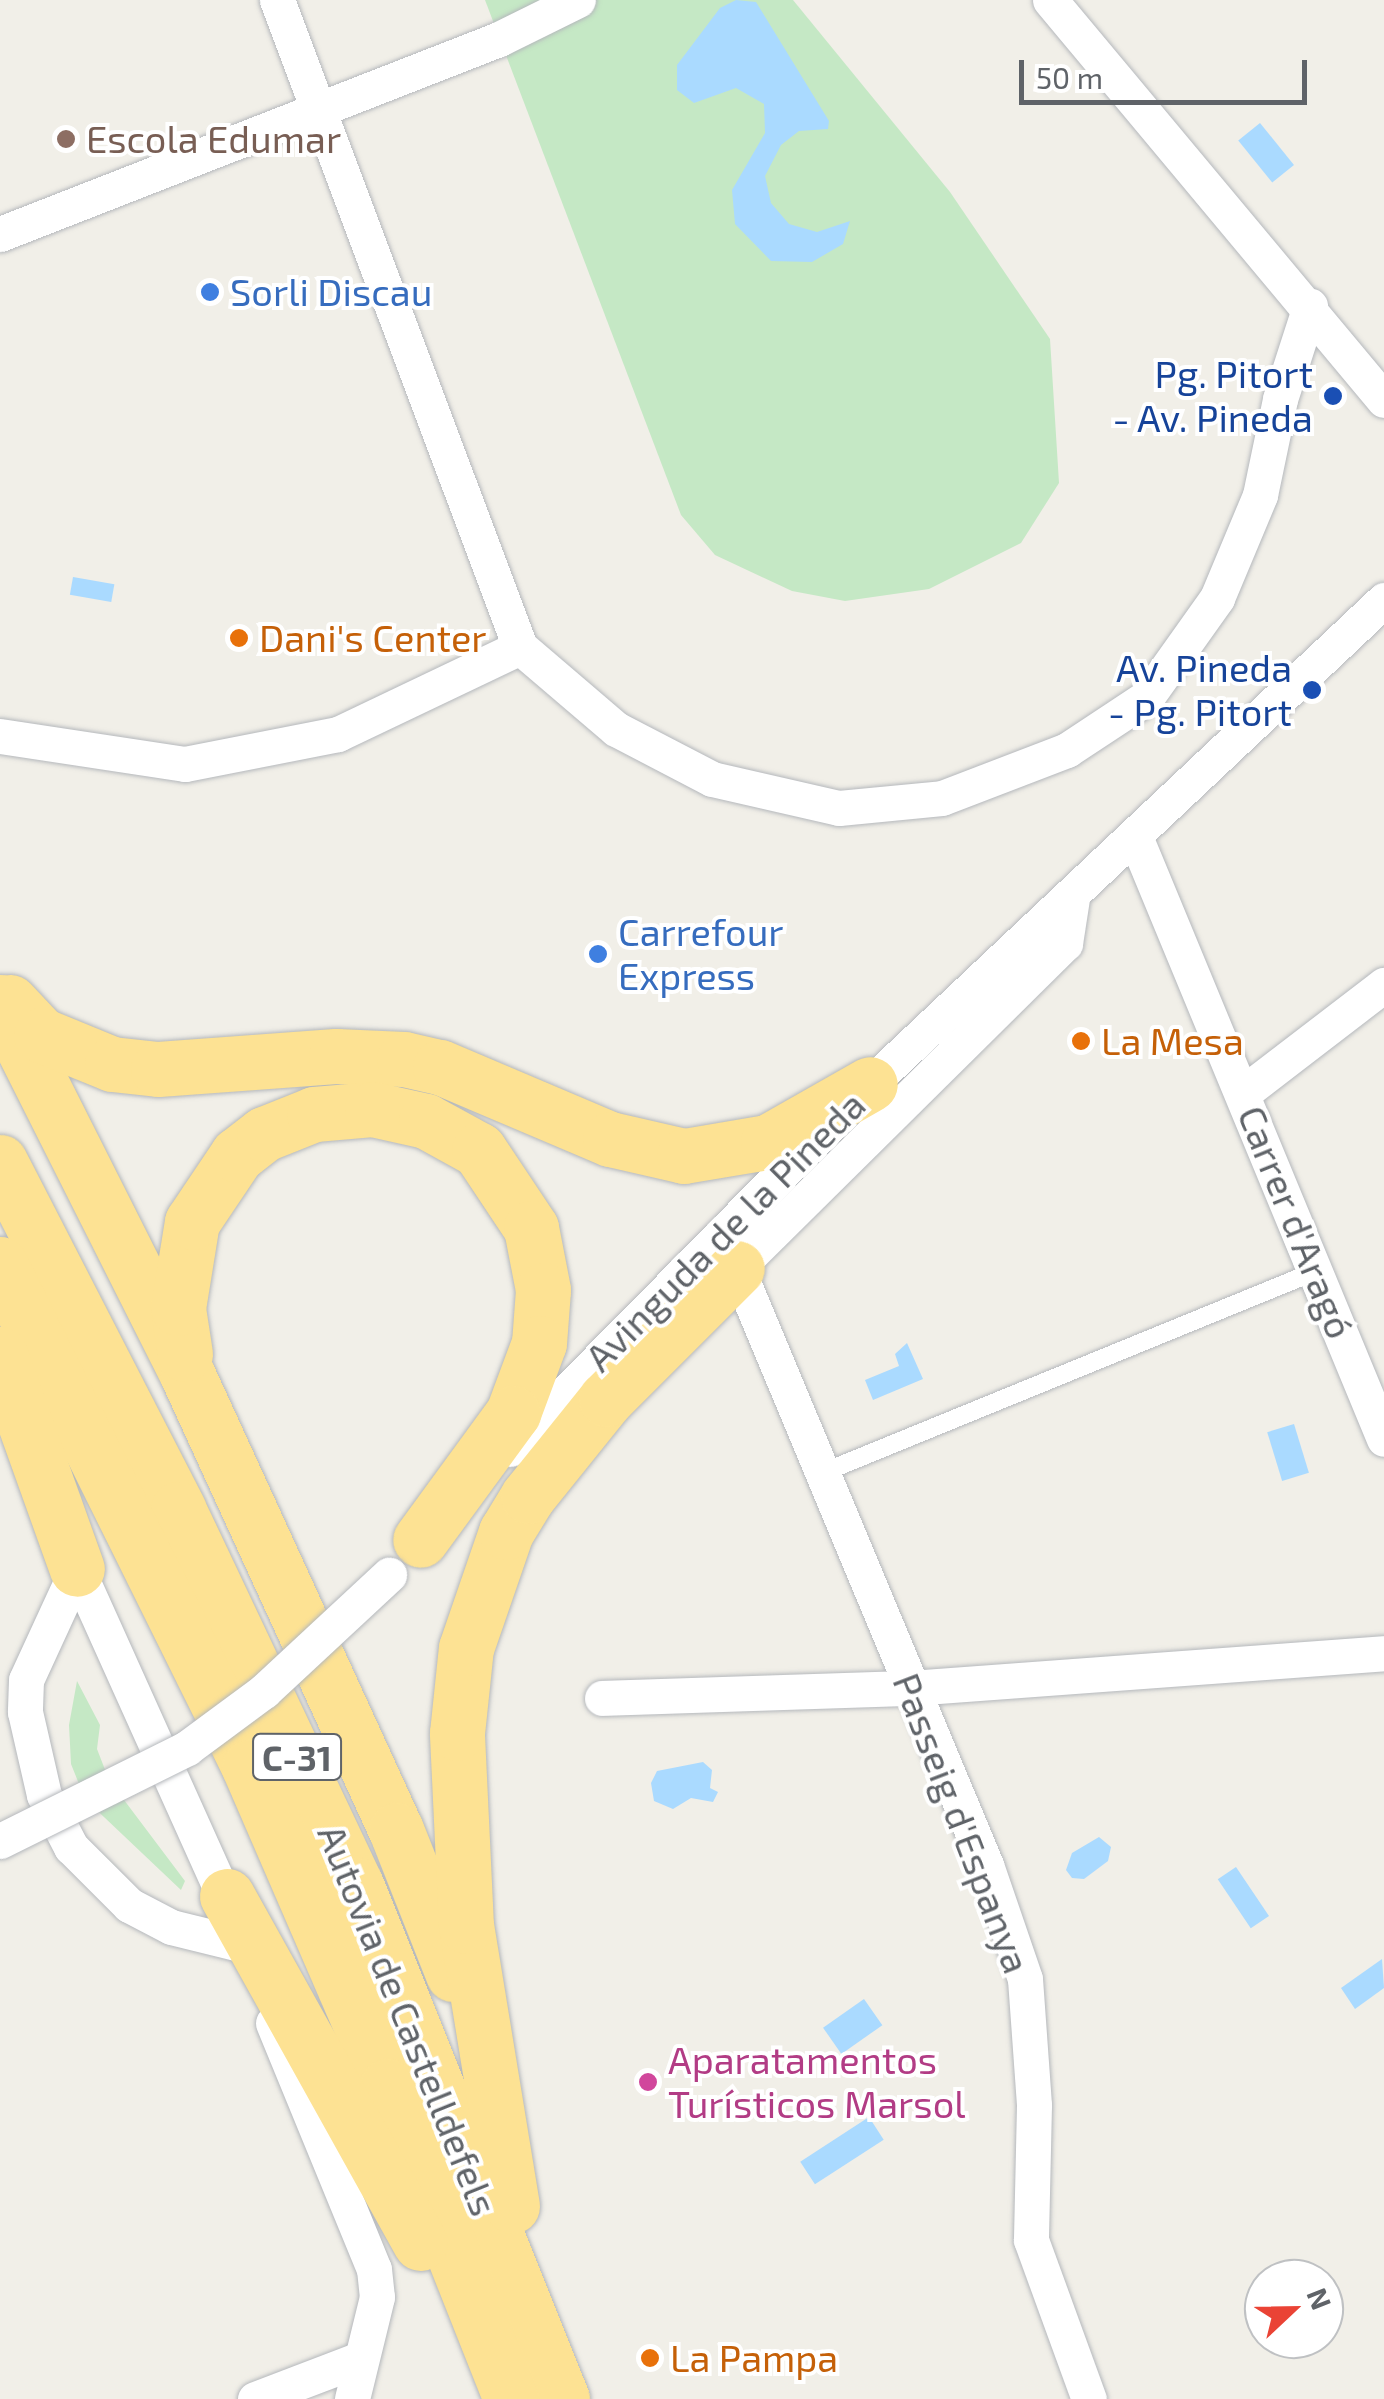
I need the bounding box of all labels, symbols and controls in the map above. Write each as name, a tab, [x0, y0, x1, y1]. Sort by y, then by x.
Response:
scale bar	[1024, 40, 1312, 102]
text: 50 m	[1036, 59, 1103, 95]
place label: Escola Edumar	[86, 116, 341, 162]
marker: Escola Edumar	[55, 128, 77, 150]
place label: Sorli Discau	[230, 269, 432, 315]
marker: Sorli Discau	[199, 281, 221, 303]
place label: Pg. Pitort - Av. Pineda	[1112, 351, 1313, 440]
marker: Pg. Pitort - Av. Pineda	[1322, 385, 1344, 407]
place label: Dani's Center	[259, 615, 487, 661]
marker: Dani's Center	[228, 627, 250, 649]
place label: Av. Pineda - Pg. Pitort	[1108, 645, 1292, 734]
marker: Av. Pineda - Pg. Pitort	[1301, 679, 1323, 701]
place label: Carrefour Express	[618, 909, 784, 998]
marker: Carrefour Express	[587, 943, 609, 965]
place label: La Mesa	[1101, 1018, 1244, 1064]
marker: La Mesa	[1070, 1030, 1092, 1052]
street label: Avinguda de la Pineda	[576, 1082, 874, 1380]
street label: Carrer d'Aragó	[1229, 1099, 1363, 1345]
street label: Passeig d'Espanya	[884, 1667, 1040, 1979]
road number: C-31	[252, 1727, 342, 1787]
street label: Autovia de Castelldefels	[309, 1818, 507, 2222]
place label: Aparatamentos Turísticos Marsol	[668, 2037, 966, 2126]
marker: Aparatamentos Turísticos Marsol	[637, 2071, 659, 2093]
north arrow	[1244, 2259, 1344, 2359]
text: N	[1300, 2283, 1340, 2314]
place label: La Pampa	[670, 2335, 838, 2381]
marker: La Pampa	[639, 2347, 661, 2369]

